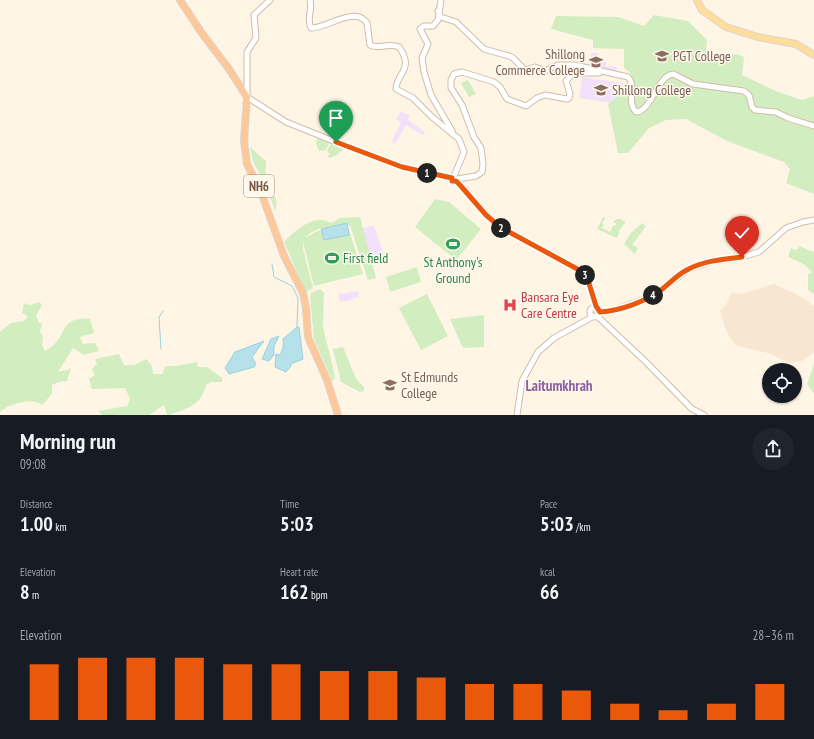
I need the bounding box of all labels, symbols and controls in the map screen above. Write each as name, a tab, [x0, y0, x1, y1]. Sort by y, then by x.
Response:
place label: Shillong Commerce College	[495, 45, 585, 79]
place label: PGT College	[673, 47, 731, 65]
school or university icon: PGT College	[654, 48, 670, 64]
school or university icon: Shillong Commerce College	[588, 54, 604, 70]
place label: Shillong College	[612, 81, 691, 99]
school or university icon: Shillong College	[593, 82, 609, 98]
pin	[319, 101, 353, 142]
icon: arrive	[325, 107, 347, 129]
pin: 1	[417, 163, 437, 183]
text: 1	[424, 166, 430, 180]
road number: NH6	[244, 175, 274, 197]
pin	[725, 216, 759, 257]
pin: 2	[491, 218, 511, 238]
text: 2	[498, 221, 504, 235]
icon: check	[731, 222, 753, 244]
sports icon: St Anthony's Ground	[445, 236, 461, 252]
place label: First field	[343, 249, 388, 267]
sports icon: First field	[324, 250, 340, 266]
place label: St Anthony's Ground	[423, 253, 483, 287]
pin: 3	[575, 265, 595, 285]
text: 3	[582, 268, 588, 282]
pin: 4	[643, 285, 663, 305]
place label: Bansara Eye Care Centre	[521, 288, 579, 322]
text: 4	[650, 288, 656, 302]
hospital icon: Bansara Eye Care Centre	[502, 297, 518, 313]
map controls	[762, 363, 802, 403]
button: locate	[762, 363, 802, 403]
place label: St Edmunds College	[401, 368, 458, 402]
district label: Laitumkhrah	[525, 376, 593, 395]
school or university icon: St Edmunds College	[382, 377, 398, 393]
text: Morning run	[20, 427, 116, 455]
button: share	[752, 428, 794, 470]
text: 09:08	[20, 456, 46, 473]
text: Distance	[20, 497, 52, 511]
text: Time	[280, 497, 299, 511]
text: Pace	[540, 497, 557, 511]
text: 1.00	[20, 511, 53, 537]
text: 5:03	[280, 511, 314, 537]
text: 5:03	[540, 511, 574, 537]
text: km	[53, 520, 67, 534]
text: /km	[574, 520, 591, 534]
text: Elevation	[20, 565, 55, 579]
text: Heart rate	[280, 565, 318, 579]
text: kcal	[540, 565, 555, 579]
text: 8	[20, 579, 30, 605]
text: 162	[280, 579, 309, 605]
text: 66	[540, 579, 559, 605]
text: m	[30, 588, 39, 602]
text: bpm	[309, 588, 328, 602]
text: Elevation	[20, 627, 62, 644]
text: 28–36 m	[752, 627, 794, 644]

